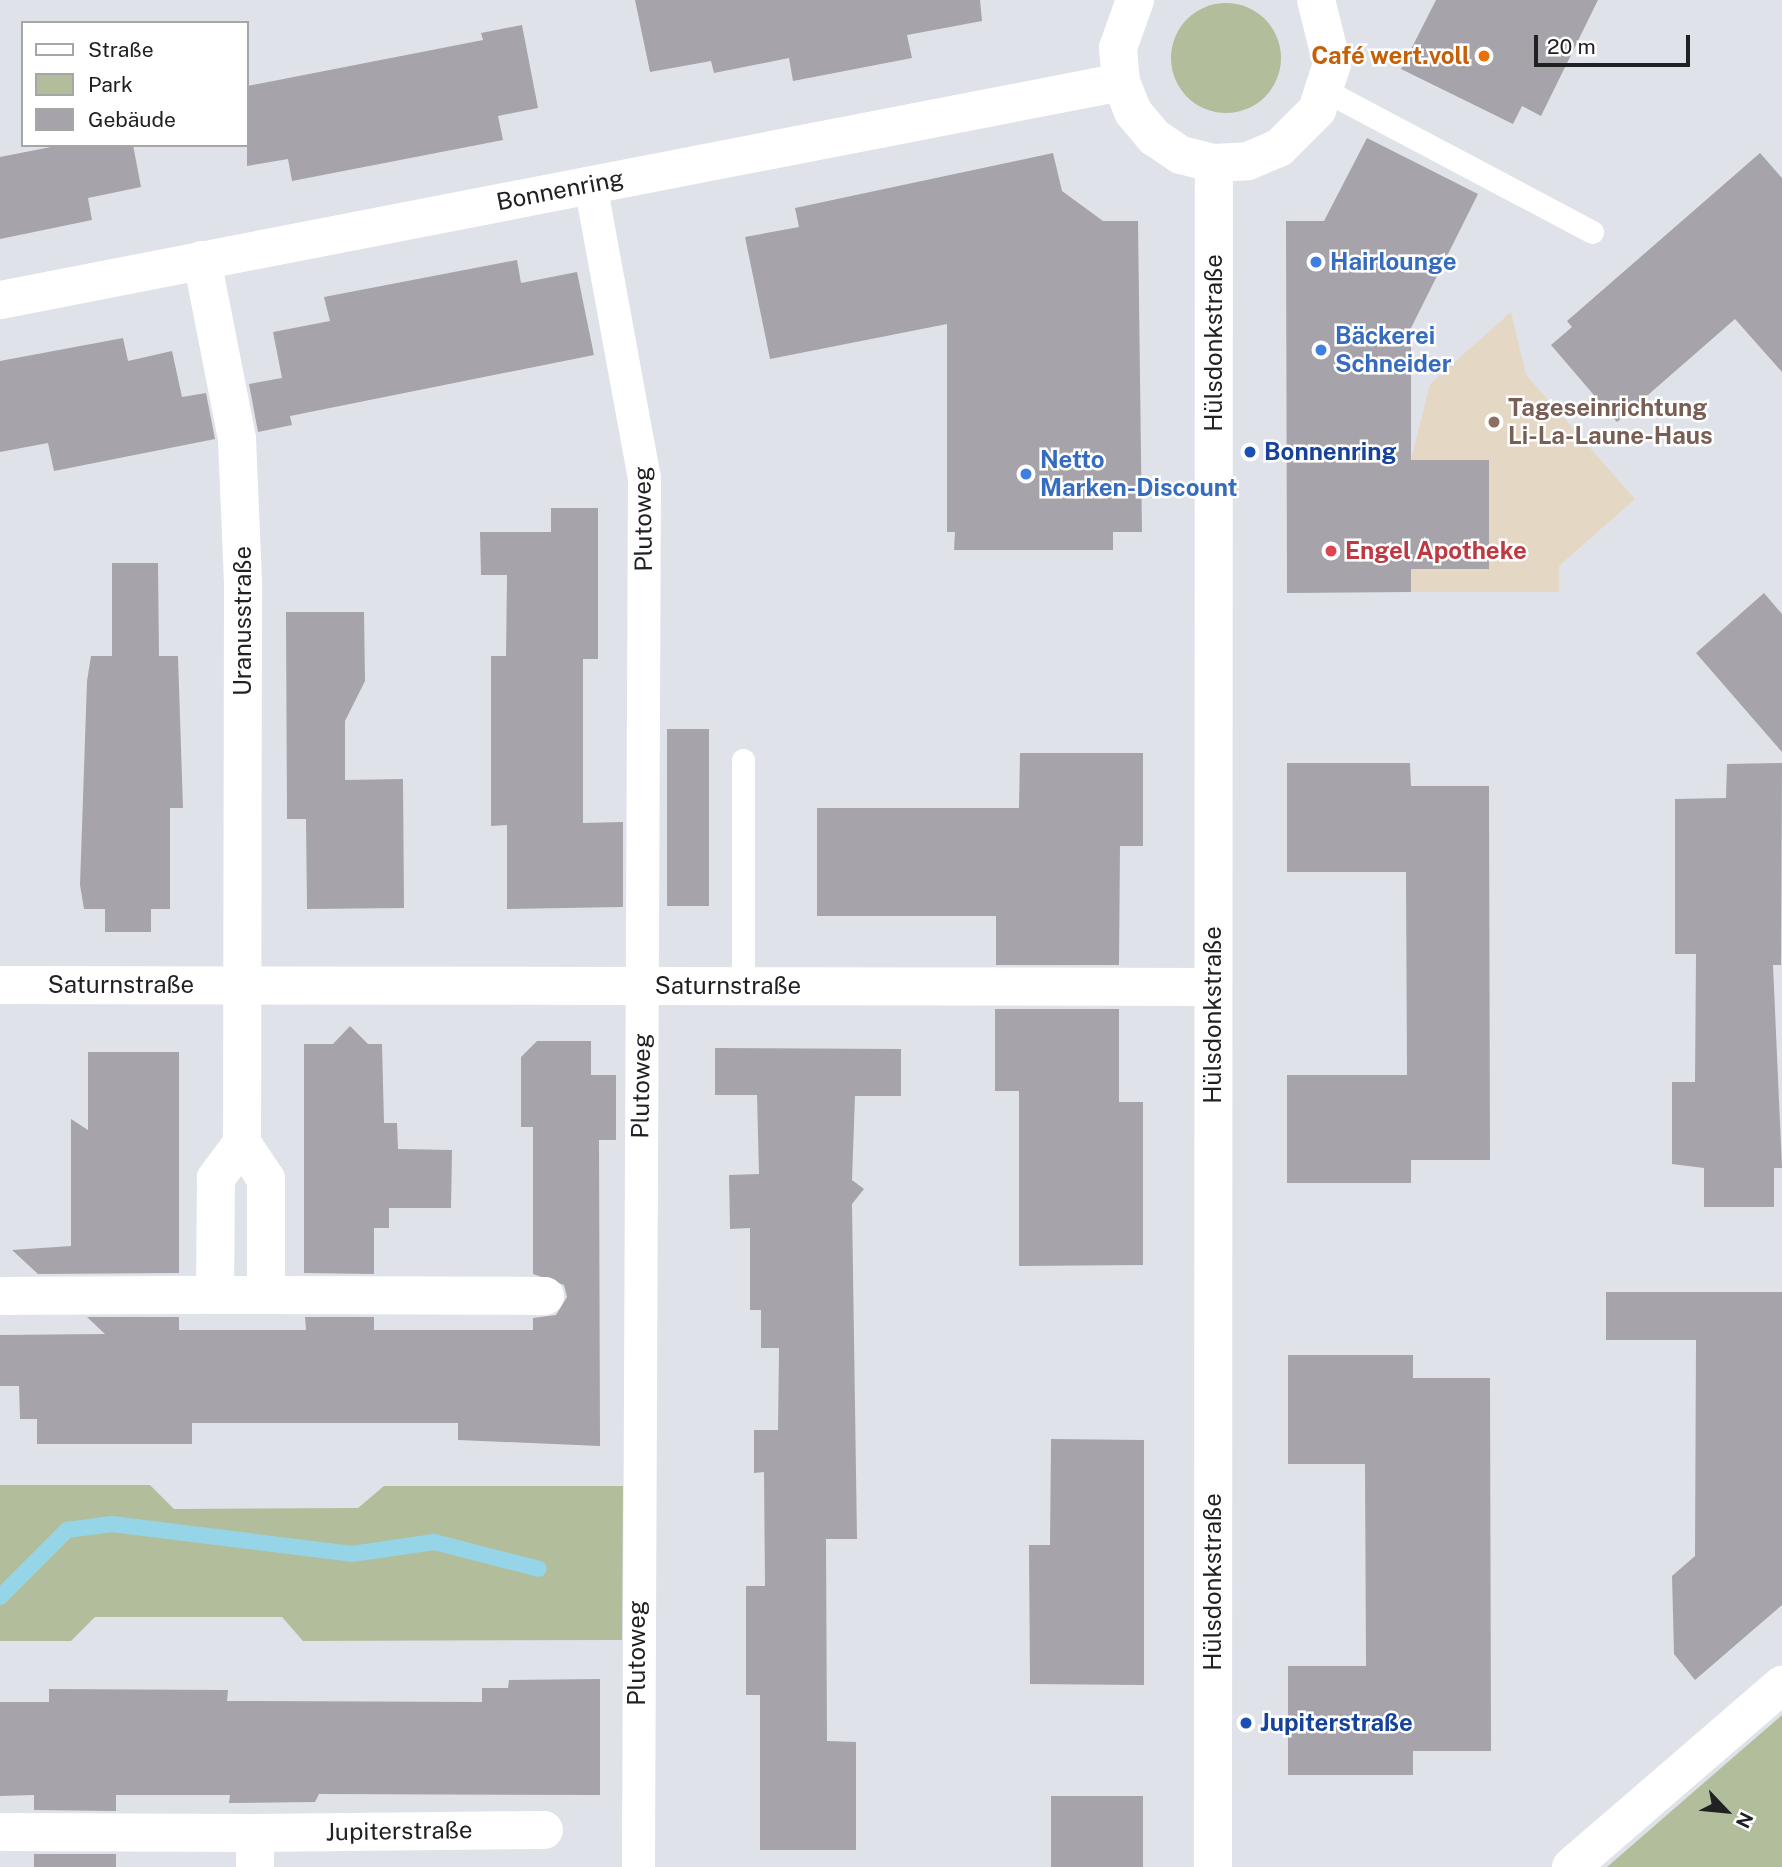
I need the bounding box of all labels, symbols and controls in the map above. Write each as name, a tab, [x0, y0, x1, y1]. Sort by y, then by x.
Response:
legend	[21, 21, 248, 147]
scale bar	[1537, 21, 1693, 65]
text: 20 m	[1547, 34, 1596, 59]
text: Straße	[88, 37, 154, 62]
place label: Café wert.voll	[1311, 42, 1470, 70]
marker: Café wert.voll	[1476, 48, 1492, 64]
text: Park	[88, 72, 133, 97]
text: Gebäude	[88, 107, 176, 132]
street label: Bonnenring	[494, 164, 626, 216]
place label: Hairlounge	[1330, 248, 1456, 276]
street label: Hülsdonkstraße	[1200, 254, 1228, 432]
marker: Hairlounge	[1308, 254, 1324, 270]
place label: Bäckerei Schneider	[1335, 322, 1452, 378]
marker: Bäckerei Schneider	[1313, 342, 1329, 358]
place label: Tageseinrichtung Li-La-Laune-Haus	[1508, 394, 1713, 450]
marker: Tageseinrichtung Li-La-Laune-Haus	[1486, 414, 1502, 430]
place label: Bonnenring	[1264, 438, 1397, 466]
marker: Bonnenring	[1242, 444, 1258, 460]
place label: Netto Marken-Discount	[1040, 446, 1238, 502]
street label: Plutoweg	[628, 466, 658, 572]
marker: Netto Marken-Discount	[1018, 466, 1034, 482]
place label: Engel Apotheke	[1345, 537, 1527, 565]
marker: Engel Apotheke	[1323, 543, 1339, 559]
street label: Uranusstraße	[229, 546, 257, 696]
street label: Hülsdonkstraße	[1199, 926, 1227, 1104]
street label: Saturnstraße	[48, 971, 194, 999]
street label: Saturnstraße	[655, 972, 801, 1000]
street label: Plutoweg	[626, 1033, 656, 1139]
street label: Hülsdonkstraße	[1199, 1493, 1227, 1671]
street label: Plutoweg	[623, 1600, 651, 1706]
place label: Jupiterstraße	[1260, 1709, 1413, 1737]
marker: Jupiterstraße	[1238, 1715, 1254, 1731]
north arrow	[1691, 1776, 1761, 1846]
text: N	[1732, 1809, 1758, 1832]
street label: Jupiterstraße	[325, 1815, 473, 1847]

